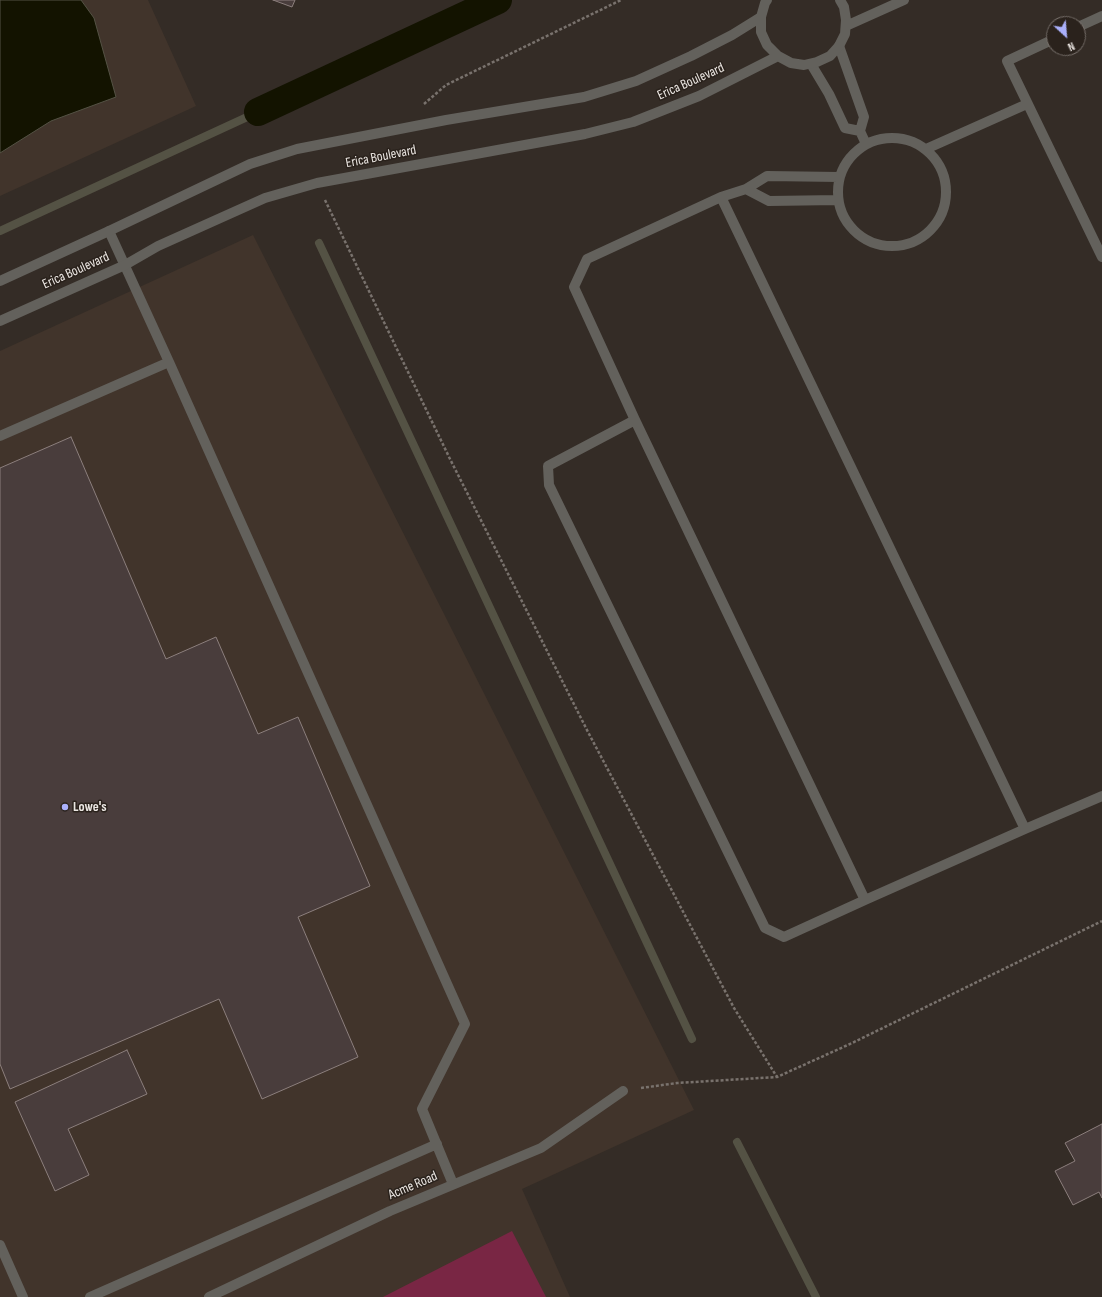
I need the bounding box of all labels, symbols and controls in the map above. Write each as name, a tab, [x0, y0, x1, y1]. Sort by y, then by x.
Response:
north arrow	[1046, 16, 1086, 56]
text: N	[1066, 39, 1077, 53]
street label: Erica Boulevard	[655, 60, 727, 104]
street label: Erica Boulevard	[344, 142, 418, 172]
street label: Erica Boulevard	[40, 249, 112, 293]
place label: Lowe's	[73, 799, 107, 815]
marker: Lowe's	[60, 802, 70, 812]
street label: Acme Road	[386, 1168, 440, 1204]

